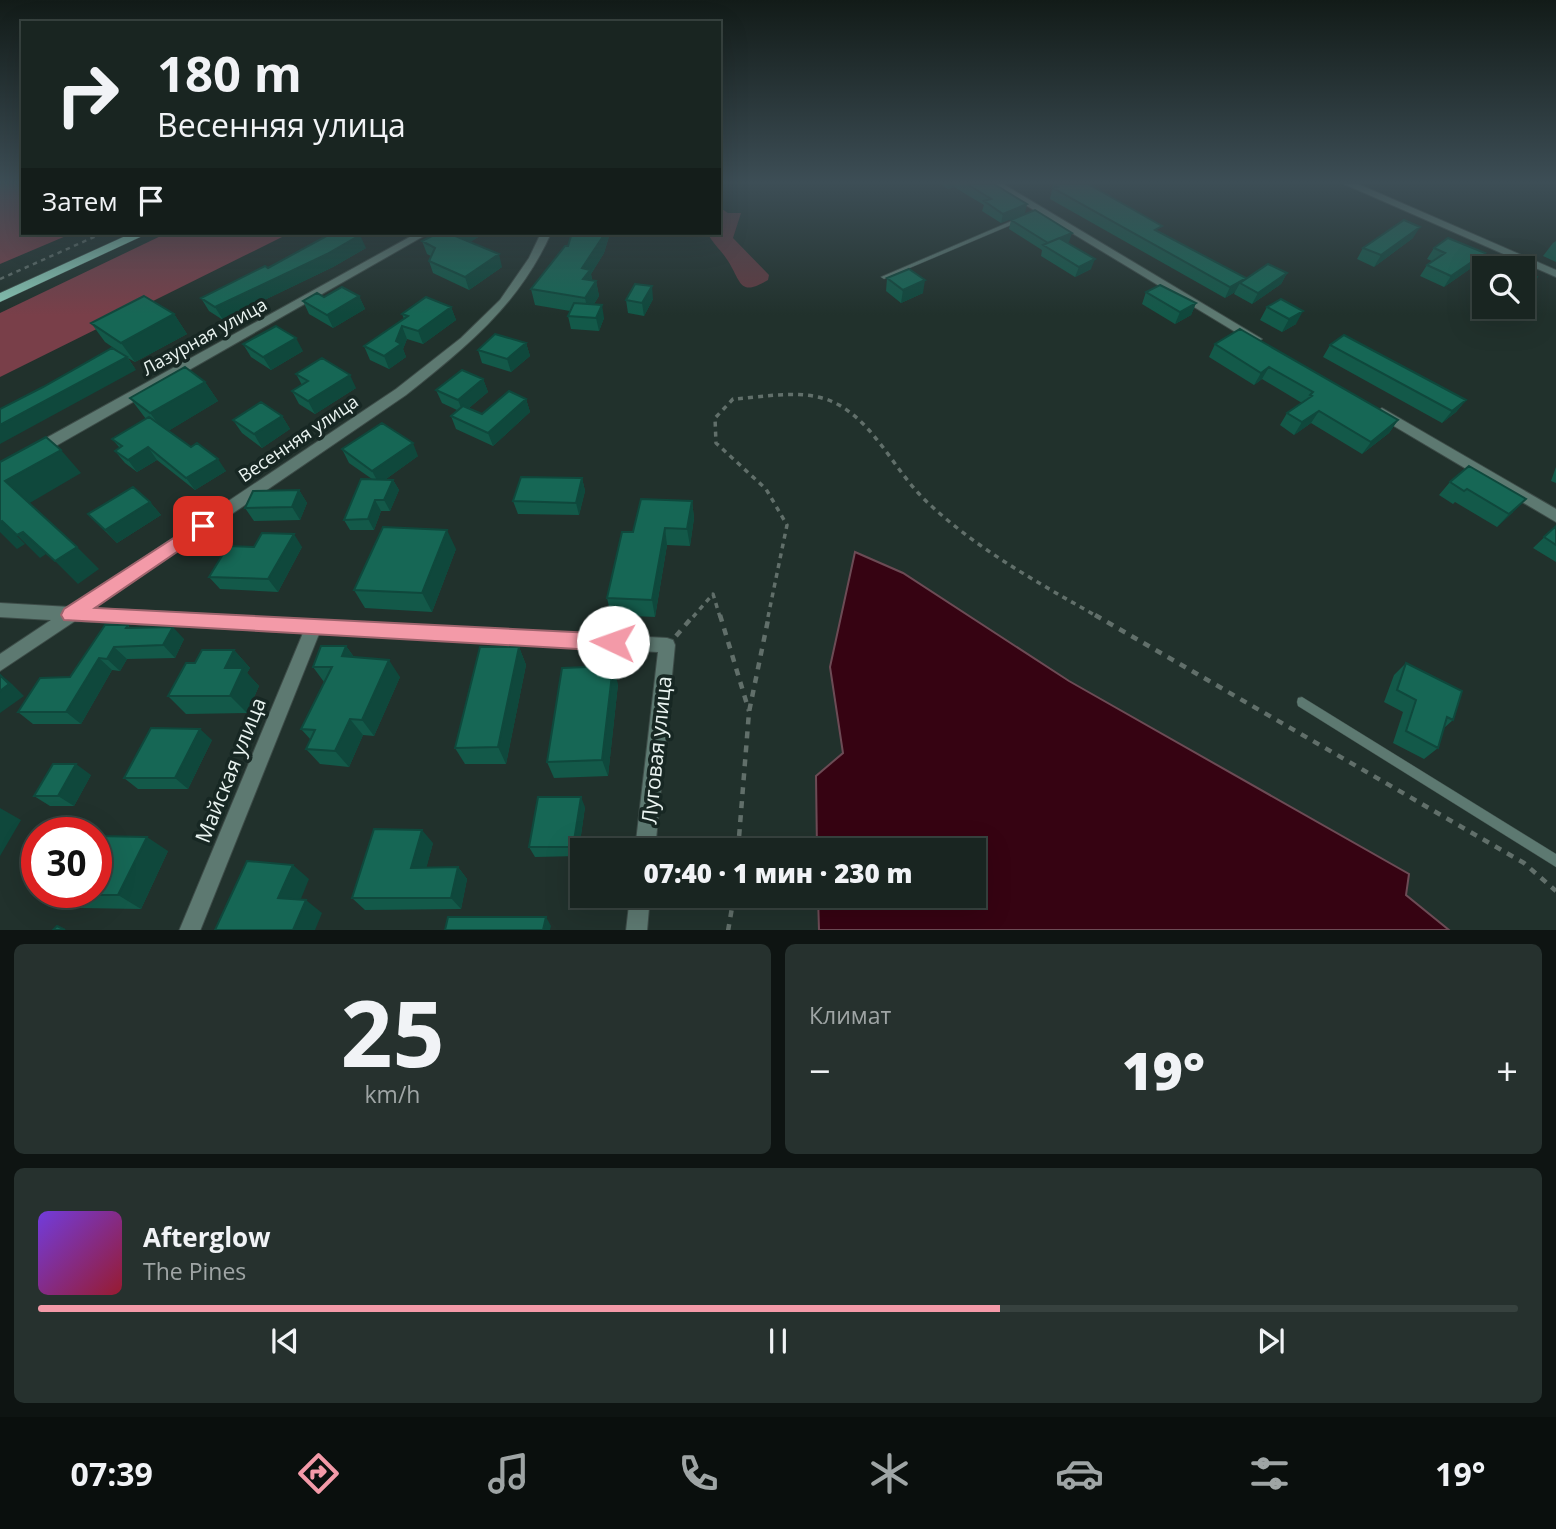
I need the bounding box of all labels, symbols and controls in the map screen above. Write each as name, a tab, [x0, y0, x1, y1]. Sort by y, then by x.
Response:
text: 180 m	[157, 40, 302, 106]
icon: right	[42, 49, 133, 140]
text: Весенняя улица	[157, 103, 406, 146]
icon: arrive	[132, 182, 170, 220]
text: Затем	[42, 183, 118, 219]
map controls	[1472, 256, 1535, 319]
button: search	[1472, 256, 1535, 319]
street label: Лазурная улица	[137, 292, 271, 380]
street label: Весенняя улица	[233, 389, 363, 487]
pin	[173, 496, 233, 556]
icon: arrive	[184, 507, 222, 545]
position arrow	[576, 605, 650, 679]
street label: Луговая улица	[634, 675, 678, 825]
street label: Майская улица	[188, 693, 272, 847]
speed limit sign: 30	[21, 817, 112, 908]
text: 07:40 · 1 мин · 230 m	[643, 855, 913, 891]
text: 25	[340, 970, 445, 1094]
text: Климат	[809, 999, 891, 1031]
text: 19°	[1122, 1034, 1205, 1105]
text: −	[809, 1044, 831, 1096]
text: +	[1496, 1044, 1518, 1096]
text: km/h	[365, 1078, 420, 1110]
text: Afterglow	[143, 1219, 270, 1255]
text: The Pines	[143, 1255, 246, 1287]
icon: previous	[266, 1322, 304, 1360]
icon: pause	[759, 1322, 797, 1360]
icon: next	[1252, 1322, 1290, 1360]
icon: directions	[294, 1449, 343, 1498]
icon: music	[484, 1449, 533, 1498]
icon: phone	[674, 1449, 723, 1498]
icon: climate	[865, 1449, 914, 1498]
icon: car	[1055, 1449, 1104, 1498]
icon: filters	[1245, 1449, 1294, 1498]
text: 07:39	[71, 1452, 153, 1495]
text: 19°	[1435, 1452, 1485, 1495]

